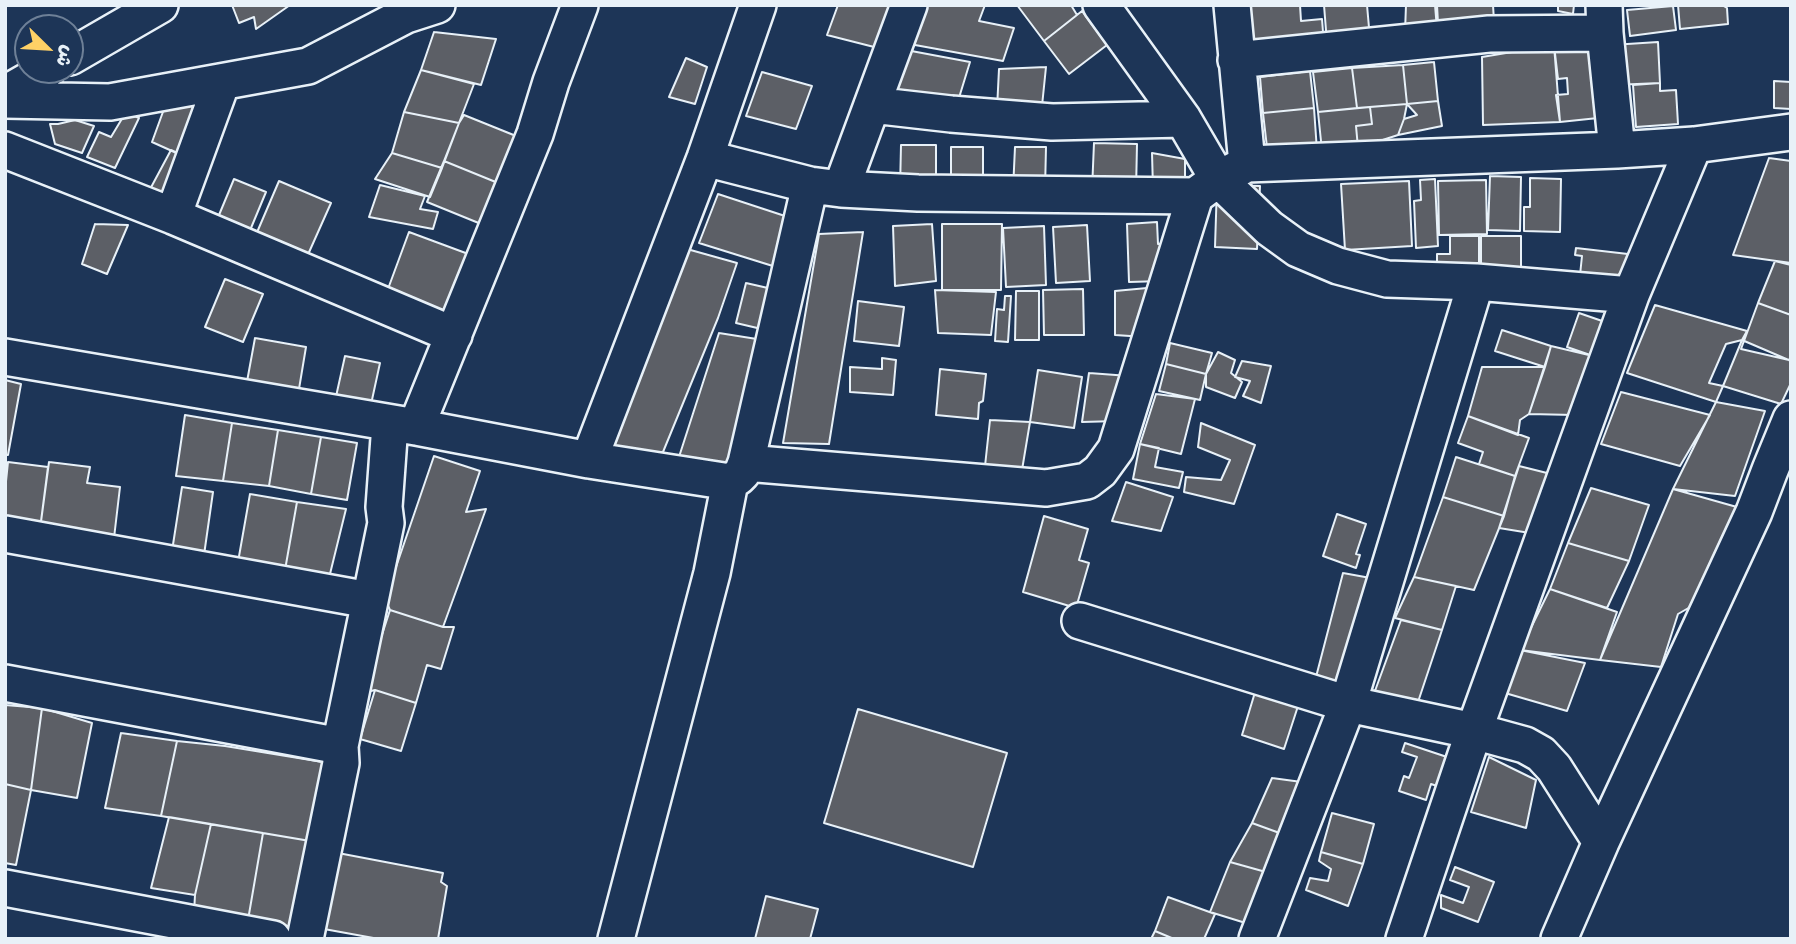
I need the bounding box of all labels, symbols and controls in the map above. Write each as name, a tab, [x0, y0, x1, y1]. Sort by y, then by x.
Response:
north arrow	[14, 14, 84, 84]
text: ش	[51, 42, 82, 72]

